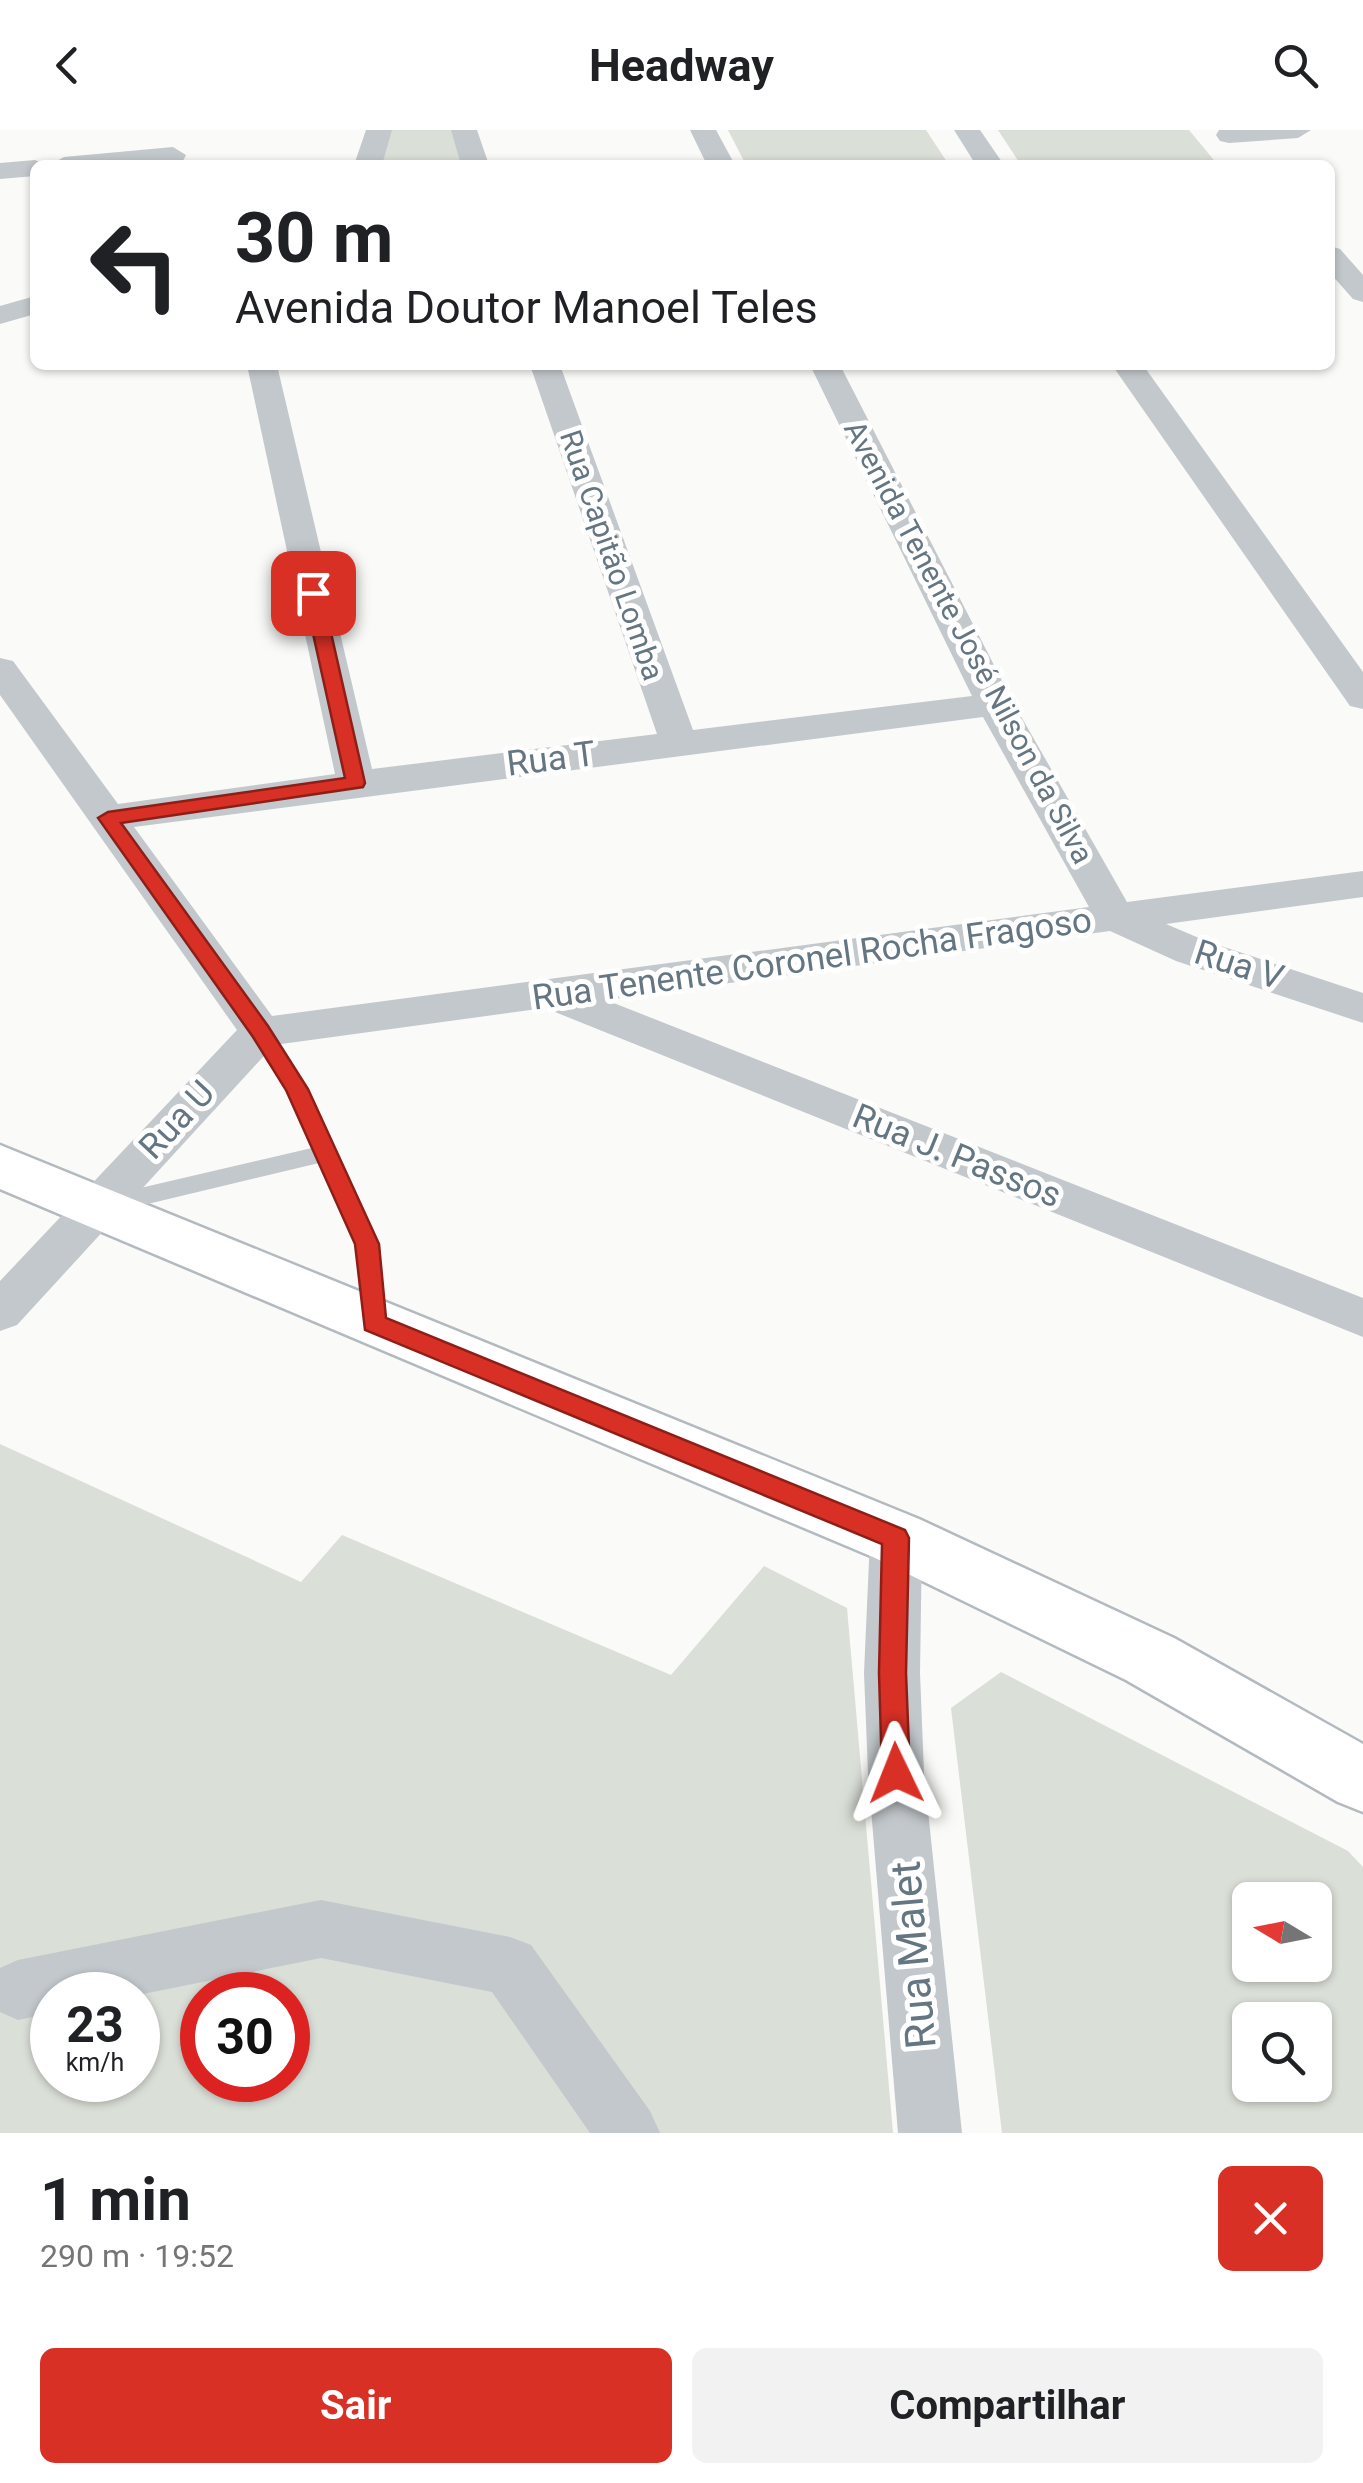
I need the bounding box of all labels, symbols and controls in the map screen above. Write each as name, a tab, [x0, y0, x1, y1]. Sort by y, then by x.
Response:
icon: back	[40, 38, 95, 93]
icon: search	[1268, 38, 1323, 93]
text: Headway	[589, 39, 774, 92]
text: 30 m	[235, 197, 393, 279]
icon: left	[70, 200, 200, 330]
text: Avenida Doutor Manoel Teles	[235, 281, 818, 334]
street label: Avenida Tenente José Nilson da Silva	[837, 415, 1101, 869]
street label: Rua Capitão Lomba	[553, 425, 671, 685]
pin	[271, 551, 356, 636]
icon: arrive	[286, 566, 341, 621]
street label: Rua T	[504, 733, 598, 785]
street label: Rua Tenente Coronel Rocha Fragoso	[530, 899, 1094, 1019]
street label: Rua V	[1189, 931, 1289, 999]
street label: Rua U	[131, 1073, 223, 1167]
street label: Rua J. Passos	[847, 1096, 1067, 1216]
position arrow	[844, 1721, 948, 1825]
street label: Rua Malet	[880, 1859, 946, 2051]
north arrow	[1232, 1882, 1332, 1982]
map controls	[1232, 1882, 1332, 2102]
speed limit sign: 30	[180, 1972, 310, 2102]
text: 23	[66, 1996, 124, 2054]
button: search	[1232, 2002, 1332, 2102]
text: km/h	[66, 2048, 124, 2077]
text: 1 min	[40, 2164, 191, 2235]
button: close	[1218, 2166, 1323, 2271]
text: 290 m · 19:52	[40, 2237, 234, 2275]
button: Sair	[40, 2348, 672, 2463]
button: Compartilhar	[692, 2348, 1323, 2463]

